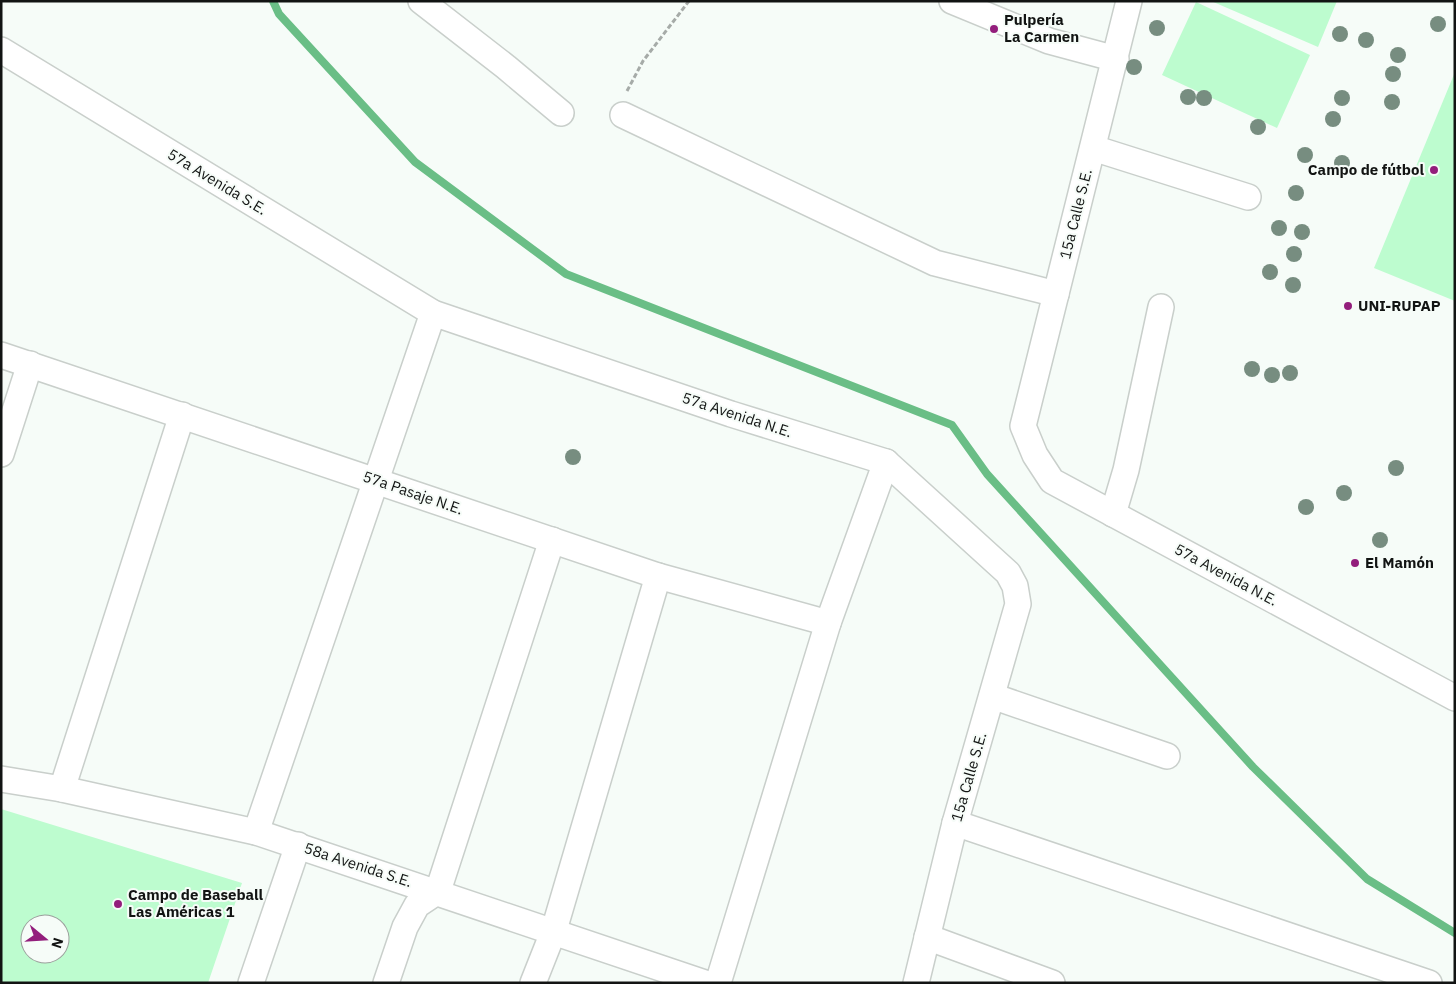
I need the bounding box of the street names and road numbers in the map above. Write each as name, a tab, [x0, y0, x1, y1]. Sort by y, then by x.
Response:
street label: 57a Avenida S.E.	[164, 144, 270, 219]
street label: 15a Calle S.E.	[1055, 167, 1096, 261]
street label: 57a Avenida N.E.	[680, 388, 794, 441]
street label: 57a Pasaje N.E.	[360, 466, 466, 519]
street label: 57a Avenida N.E.	[1171, 539, 1281, 610]
street label: 15a Calle S.E.	[947, 730, 990, 824]
street label: 58a Avenida S.E.	[302, 838, 415, 891]

